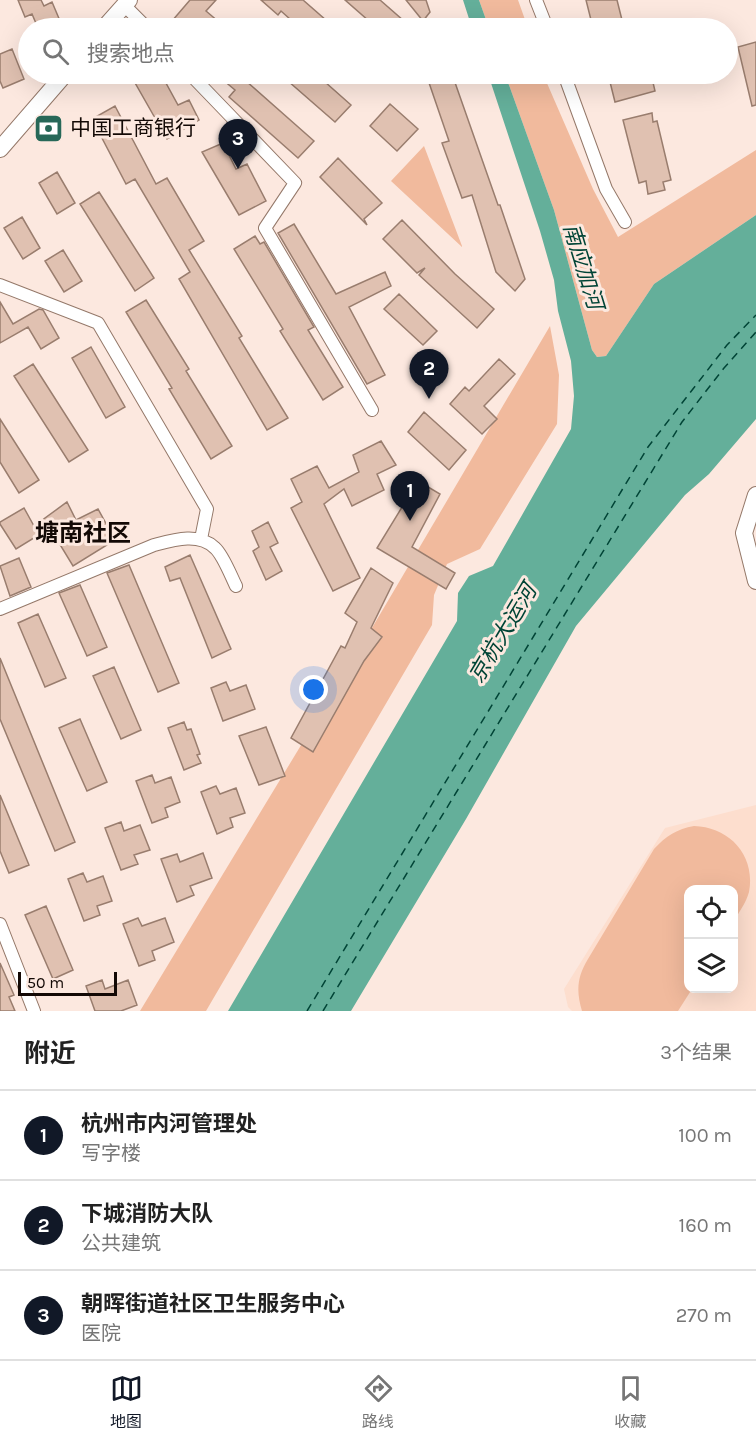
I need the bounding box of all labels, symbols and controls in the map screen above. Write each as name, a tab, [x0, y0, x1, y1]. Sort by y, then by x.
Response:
search box	[18, 18, 738, 84]
icon: search	[39, 35, 72, 68]
text: 搜索地点	[87, 41, 175, 67]
bank icon: 中国工商银行	[33, 112, 65, 144]
place label: 中国工商银行	[70, 116, 196, 140]
pin: 3	[218, 120, 258, 169]
water label: 南应加河	[558, 220, 610, 316]
pin: 2	[410, 350, 448, 399]
pin: 1	[390, 472, 430, 521]
district label: 塘南社区	[35, 519, 131, 547]
water label: 京杭大运河	[463, 576, 544, 687]
your location	[299, 675, 328, 704]
map controls	[684, 885, 738, 993]
button: locate	[684, 885, 738, 939]
button: layers	[684, 939, 738, 993]
scale bar	[18, 969, 117, 996]
text: 50 m	[27, 973, 64, 992]
text: 附近	[24, 1038, 76, 1069]
text: 3个结果	[660, 1041, 732, 1064]
text: 杭州市内河管理处	[81, 1111, 257, 1137]
text: 1	[40, 1124, 47, 1147]
text: 100 m	[678, 1124, 732, 1147]
text: 写字楼	[81, 1142, 141, 1165]
text: 下城消防大队	[81, 1201, 213, 1227]
text: 2	[37, 1214, 50, 1237]
text: 160 m	[679, 1214, 732, 1237]
text: 公共建筑	[81, 1232, 161, 1255]
text: 朝晖街道社区卫生服务中心	[81, 1291, 345, 1317]
text: 3	[37, 1304, 50, 1327]
text: 270 m	[676, 1304, 732, 1327]
text: 医院	[81, 1322, 121, 1345]
tab: 地图	[110, 1372, 143, 1432]
tab: 路线	[362, 1372, 395, 1432]
tab: 收藏	[614, 1372, 647, 1432]

